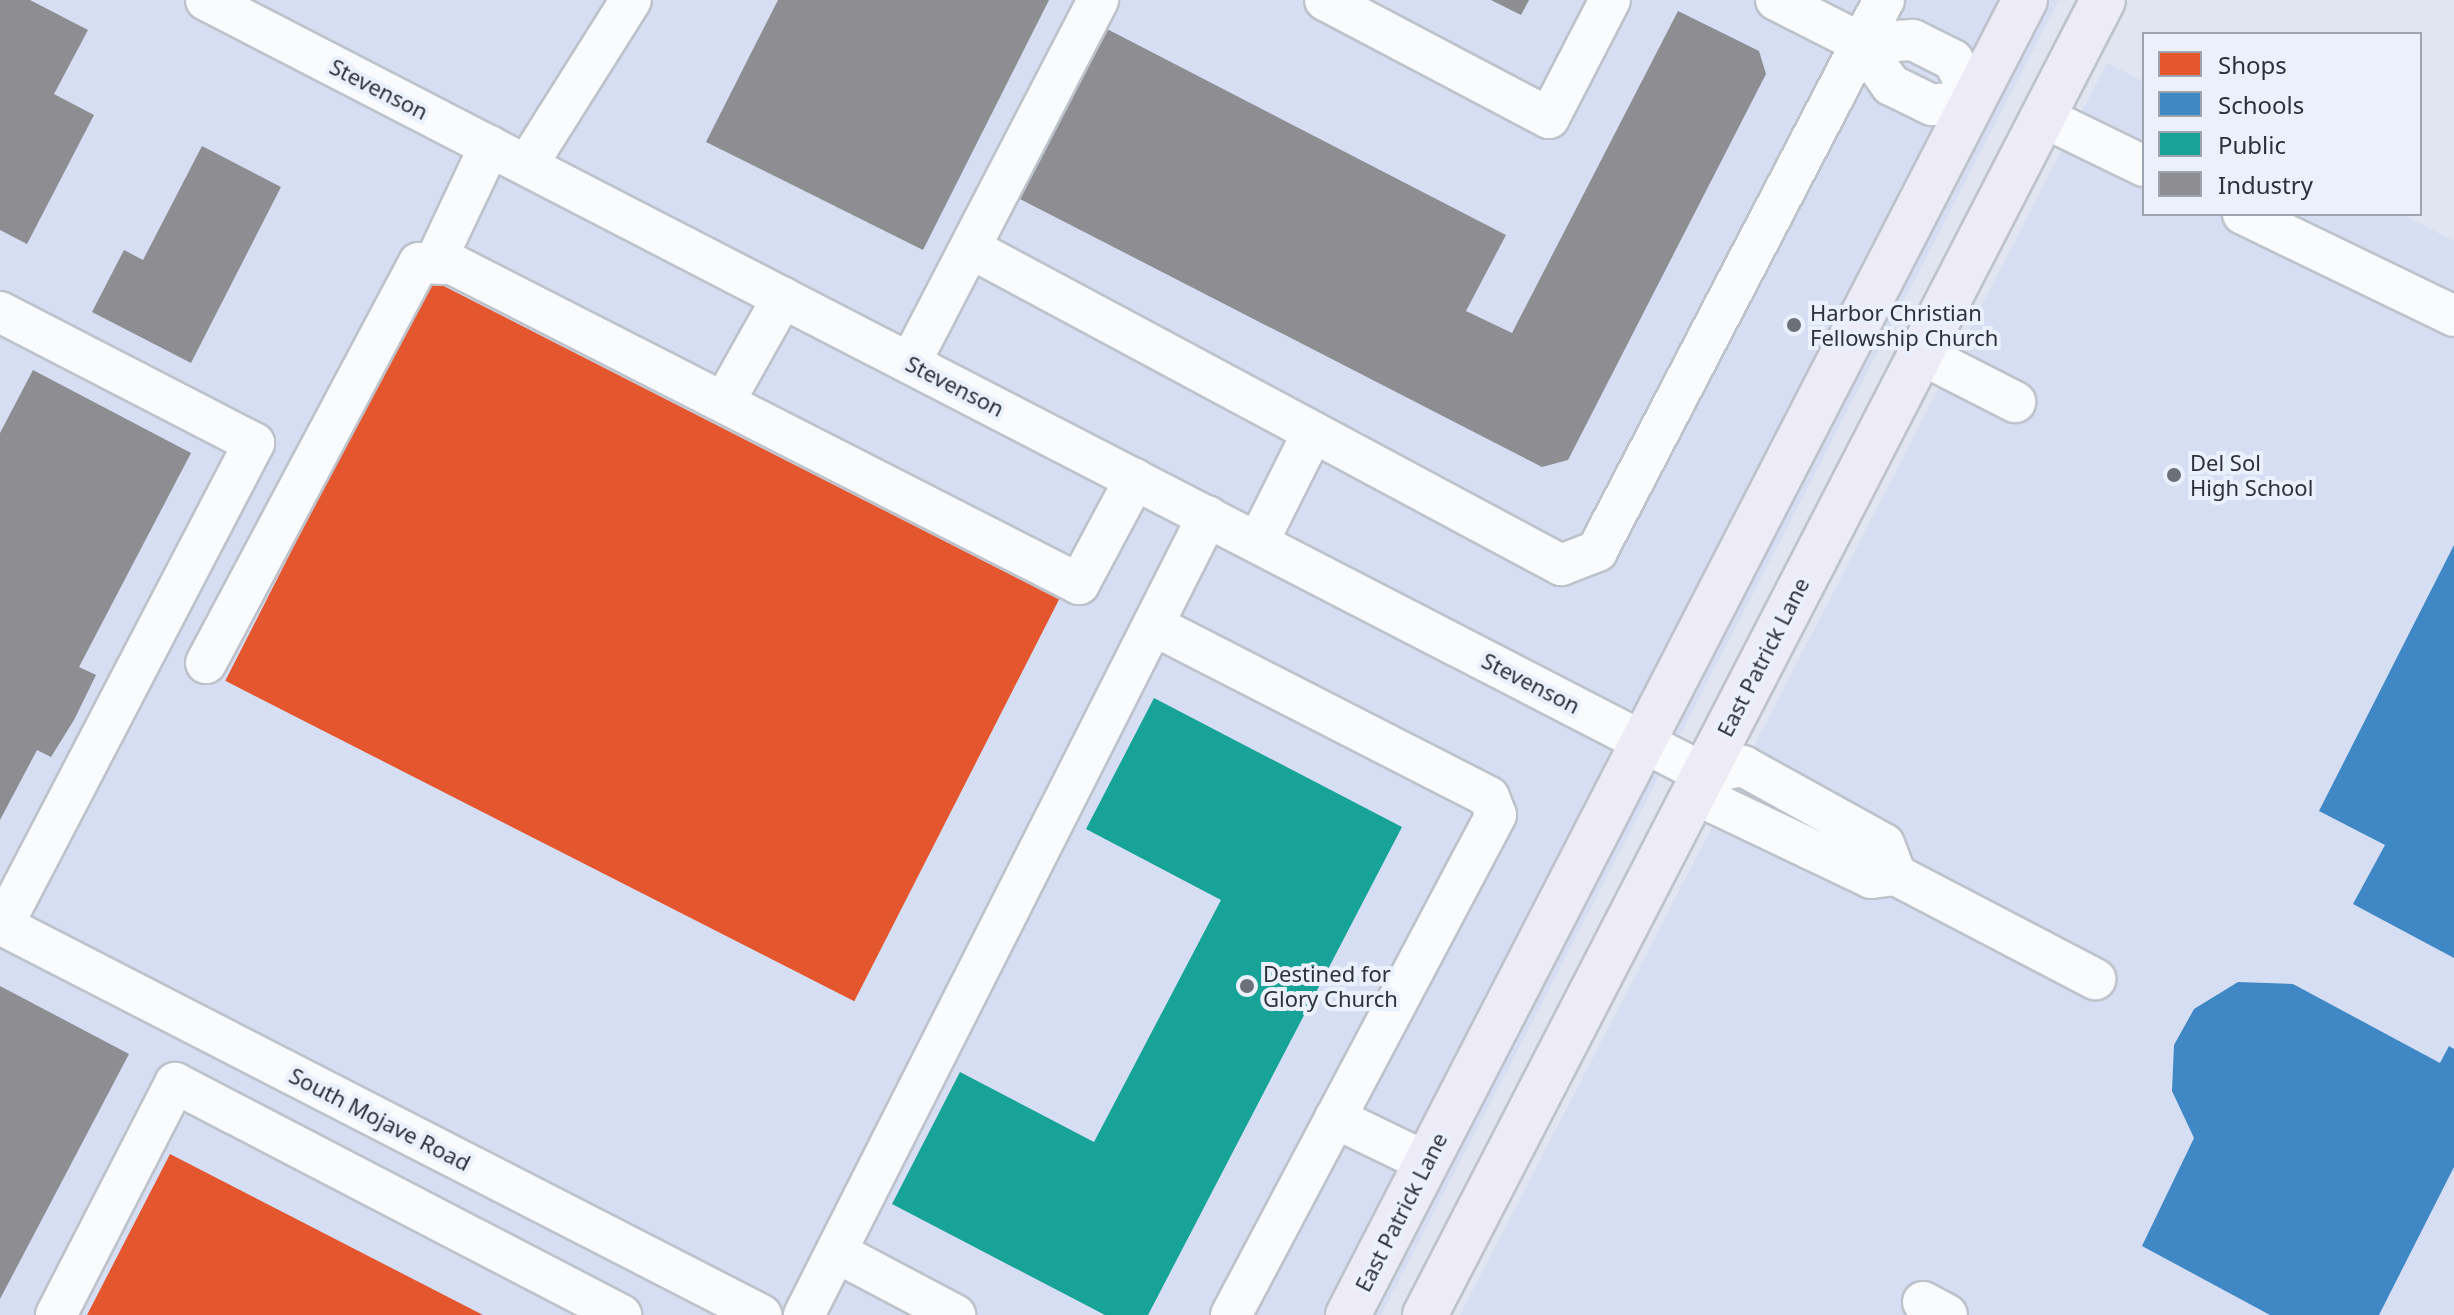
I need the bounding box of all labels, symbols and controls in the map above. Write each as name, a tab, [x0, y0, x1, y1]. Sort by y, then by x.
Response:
legend	[2142, 32, 2422, 216]
text: Shops	[2218, 48, 2287, 81]
street label: Stevenson	[326, 53, 432, 125]
text: Schools	[2218, 88, 2304, 121]
text: Public	[2218, 128, 2286, 161]
text: Industry	[2218, 168, 2313, 201]
place label: Harbor Christian Fellowship Church	[1810, 299, 1998, 350]
marker: Harbor Christian Fellowship Church	[1785, 316, 1803, 334]
street label: Stevenson	[902, 350, 1008, 422]
place label: Del Sol High School	[2190, 449, 2313, 500]
marker: Del Sol High School	[2165, 466, 2183, 484]
street label: East Patrick Lane	[1712, 573, 1814, 741]
street label: Stevenson	[1478, 647, 1584, 719]
place label: Destined for Glory Church	[1263, 960, 1398, 1012]
marker: Destined for Glory Church	[1238, 977, 1256, 995]
street label: South Mojave Road	[285, 1062, 475, 1176]
street label: East Patrick Lane	[1350, 1128, 1452, 1296]

